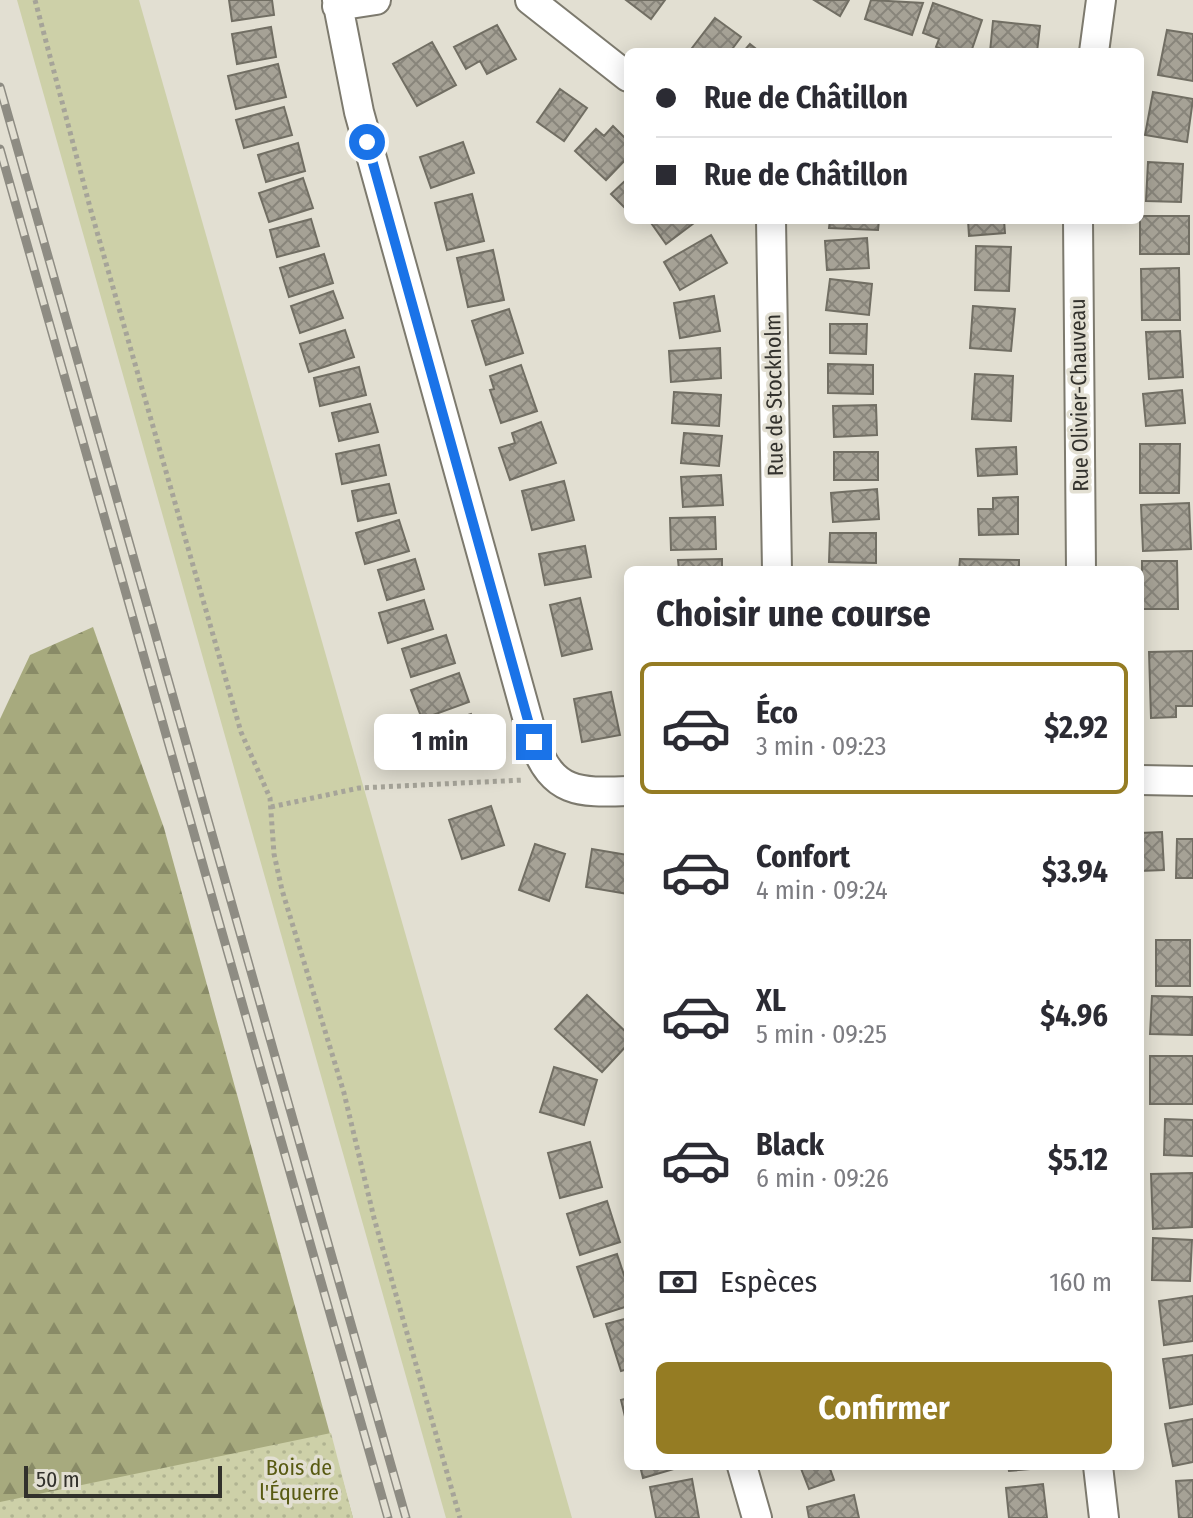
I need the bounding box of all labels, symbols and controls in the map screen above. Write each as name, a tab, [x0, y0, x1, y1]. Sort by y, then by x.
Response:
text: Rue de Châtillon	[704, 80, 908, 116]
route start	[349, 124, 385, 160]
text: Rue de Châtillon	[704, 157, 908, 193]
street label: Rue Olivier-Chauveau	[1064, 298, 1094, 492]
street label: Rue de Stockholm	[759, 314, 789, 476]
text: Choisir une course	[656, 592, 931, 636]
icon: car	[660, 692, 732, 764]
text: Éco	[756, 695, 798, 731]
text: $2.92	[1044, 710, 1108, 746]
callout: 1 min	[374, 714, 506, 770]
route end	[516, 724, 552, 760]
text: 1 min	[412, 726, 468, 757]
text: 3 min · 09:23	[756, 731, 886, 762]
icon: car	[660, 836, 732, 908]
text: Confort	[756, 839, 850, 875]
text: $3.94	[1042, 854, 1108, 890]
text: 4 min · 09:24	[756, 875, 888, 906]
icon: car	[660, 980, 732, 1052]
text: XL	[756, 983, 786, 1019]
text: $4.96	[1040, 998, 1108, 1034]
text: 5 min · 09:25	[756, 1019, 887, 1050]
icon: car	[660, 1124, 732, 1196]
text: Black	[756, 1127, 824, 1163]
text: $5.12	[1048, 1142, 1108, 1178]
text: 6 min · 09:26	[756, 1163, 889, 1194]
icon: cash	[656, 1260, 700, 1304]
text: Espèces	[720, 1264, 817, 1300]
text: 160 m	[1049, 1267, 1112, 1298]
button: Confirmer	[656, 1362, 1112, 1454]
park label: Bois de l'Équerre	[259, 1454, 339, 1506]
scale bar	[24, 1462, 222, 1498]
text: 50 m	[36, 1466, 80, 1493]

